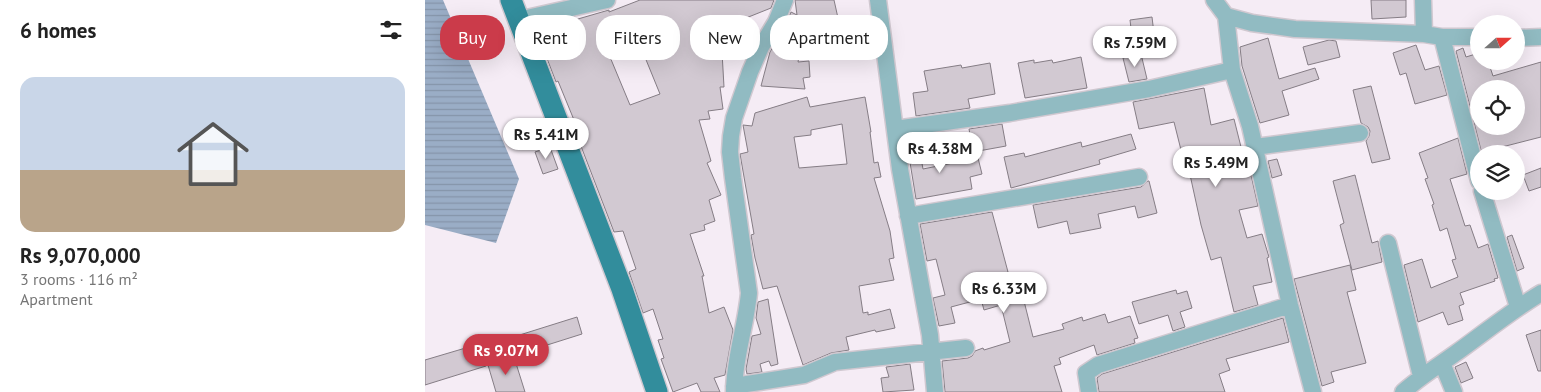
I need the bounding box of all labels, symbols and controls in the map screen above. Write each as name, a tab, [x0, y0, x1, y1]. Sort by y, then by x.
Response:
chip: Buy	[440, 15, 505, 60]
chip: Rent	[515, 15, 586, 60]
chip: Filters	[596, 15, 680, 60]
chip: New	[690, 15, 760, 60]
chip: Apartment	[770, 15, 888, 60]
north arrow	[1470, 15, 1525, 70]
map controls	[1470, 15, 1525, 200]
icon: filters	[377, 16, 405, 44]
text: 6 homes	[20, 17, 96, 44]
pin: Rs 7.59M	[1083, 26, 1187, 68]
text: Rs 7.59M	[1104, 32, 1166, 52]
button: locate	[1470, 80, 1525, 135]
icon: home	[168, 109, 258, 199]
pin: Rs 5.41M	[494, 118, 598, 160]
text: Rs 5.41M	[514, 124, 578, 144]
pin: Rs 4.38M	[888, 132, 992, 174]
text: Rs 4.38M	[908, 138, 972, 158]
button: layers	[1470, 145, 1525, 200]
pin: Rs 5.49M	[1164, 146, 1268, 188]
text: Rs 5.49M	[1184, 152, 1248, 172]
text: Rs 9,070,000	[20, 242, 141, 269]
text: 3 rooms · 116 m²	[20, 269, 138, 289]
pin: Rs 6.33M	[952, 272, 1056, 314]
text: Rs 6.33M	[972, 278, 1036, 298]
text: Apartment	[20, 289, 93, 309]
pin: Rs 9.07M	[454, 334, 558, 376]
text: Rs 9.07M	[474, 340, 538, 360]

